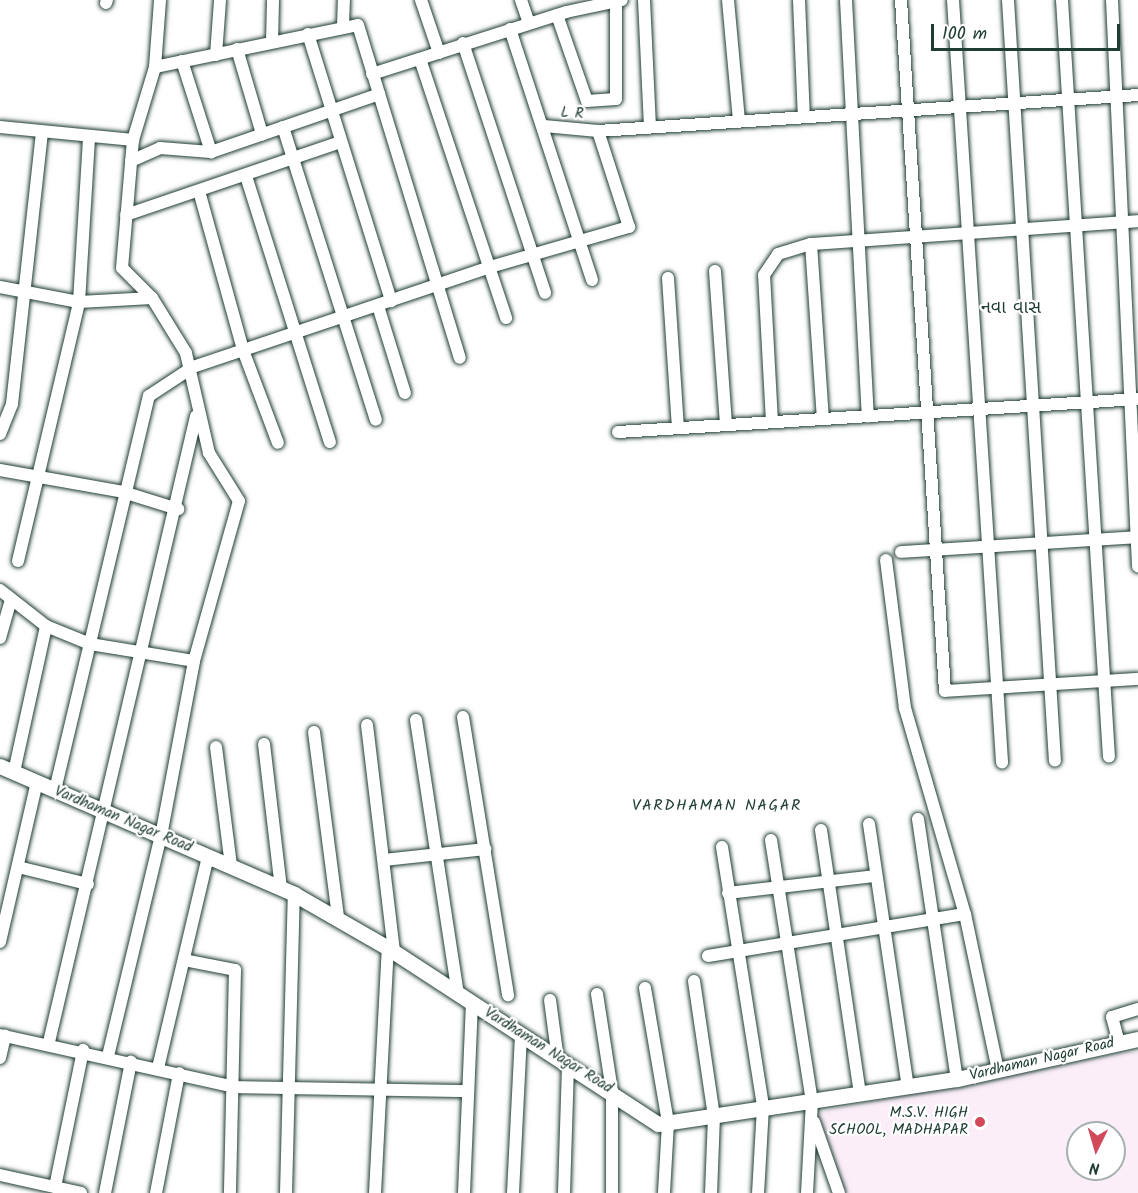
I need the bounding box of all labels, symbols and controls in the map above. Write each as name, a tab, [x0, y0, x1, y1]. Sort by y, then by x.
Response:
scale bar	[934, 12, 1123, 50]
text: 100 m	[942, 20, 987, 49]
street label: L R	[560, 104, 584, 124]
district label: નવા વાસ	[981, 298, 1041, 320]
street label: Vardhaman Nagar Road	[51, 783, 195, 857]
district label: VARDHAMAN NAGAR	[632, 796, 802, 816]
street label: Vardhaman Nagar Road	[481, 1004, 615, 1098]
street label: Vardhaman Nagar Road	[968, 1035, 1116, 1085]
place label: M.S.V. HIGH SCHOOL, MADHAPAR	[829, 1104, 968, 1139]
marker: M.S.V. HIGH SCHOOL, MADHAPAR	[973, 1115, 987, 1129]
north arrow	[1066, 1121, 1126, 1181]
text: N	[1088, 1155, 1101, 1180]

